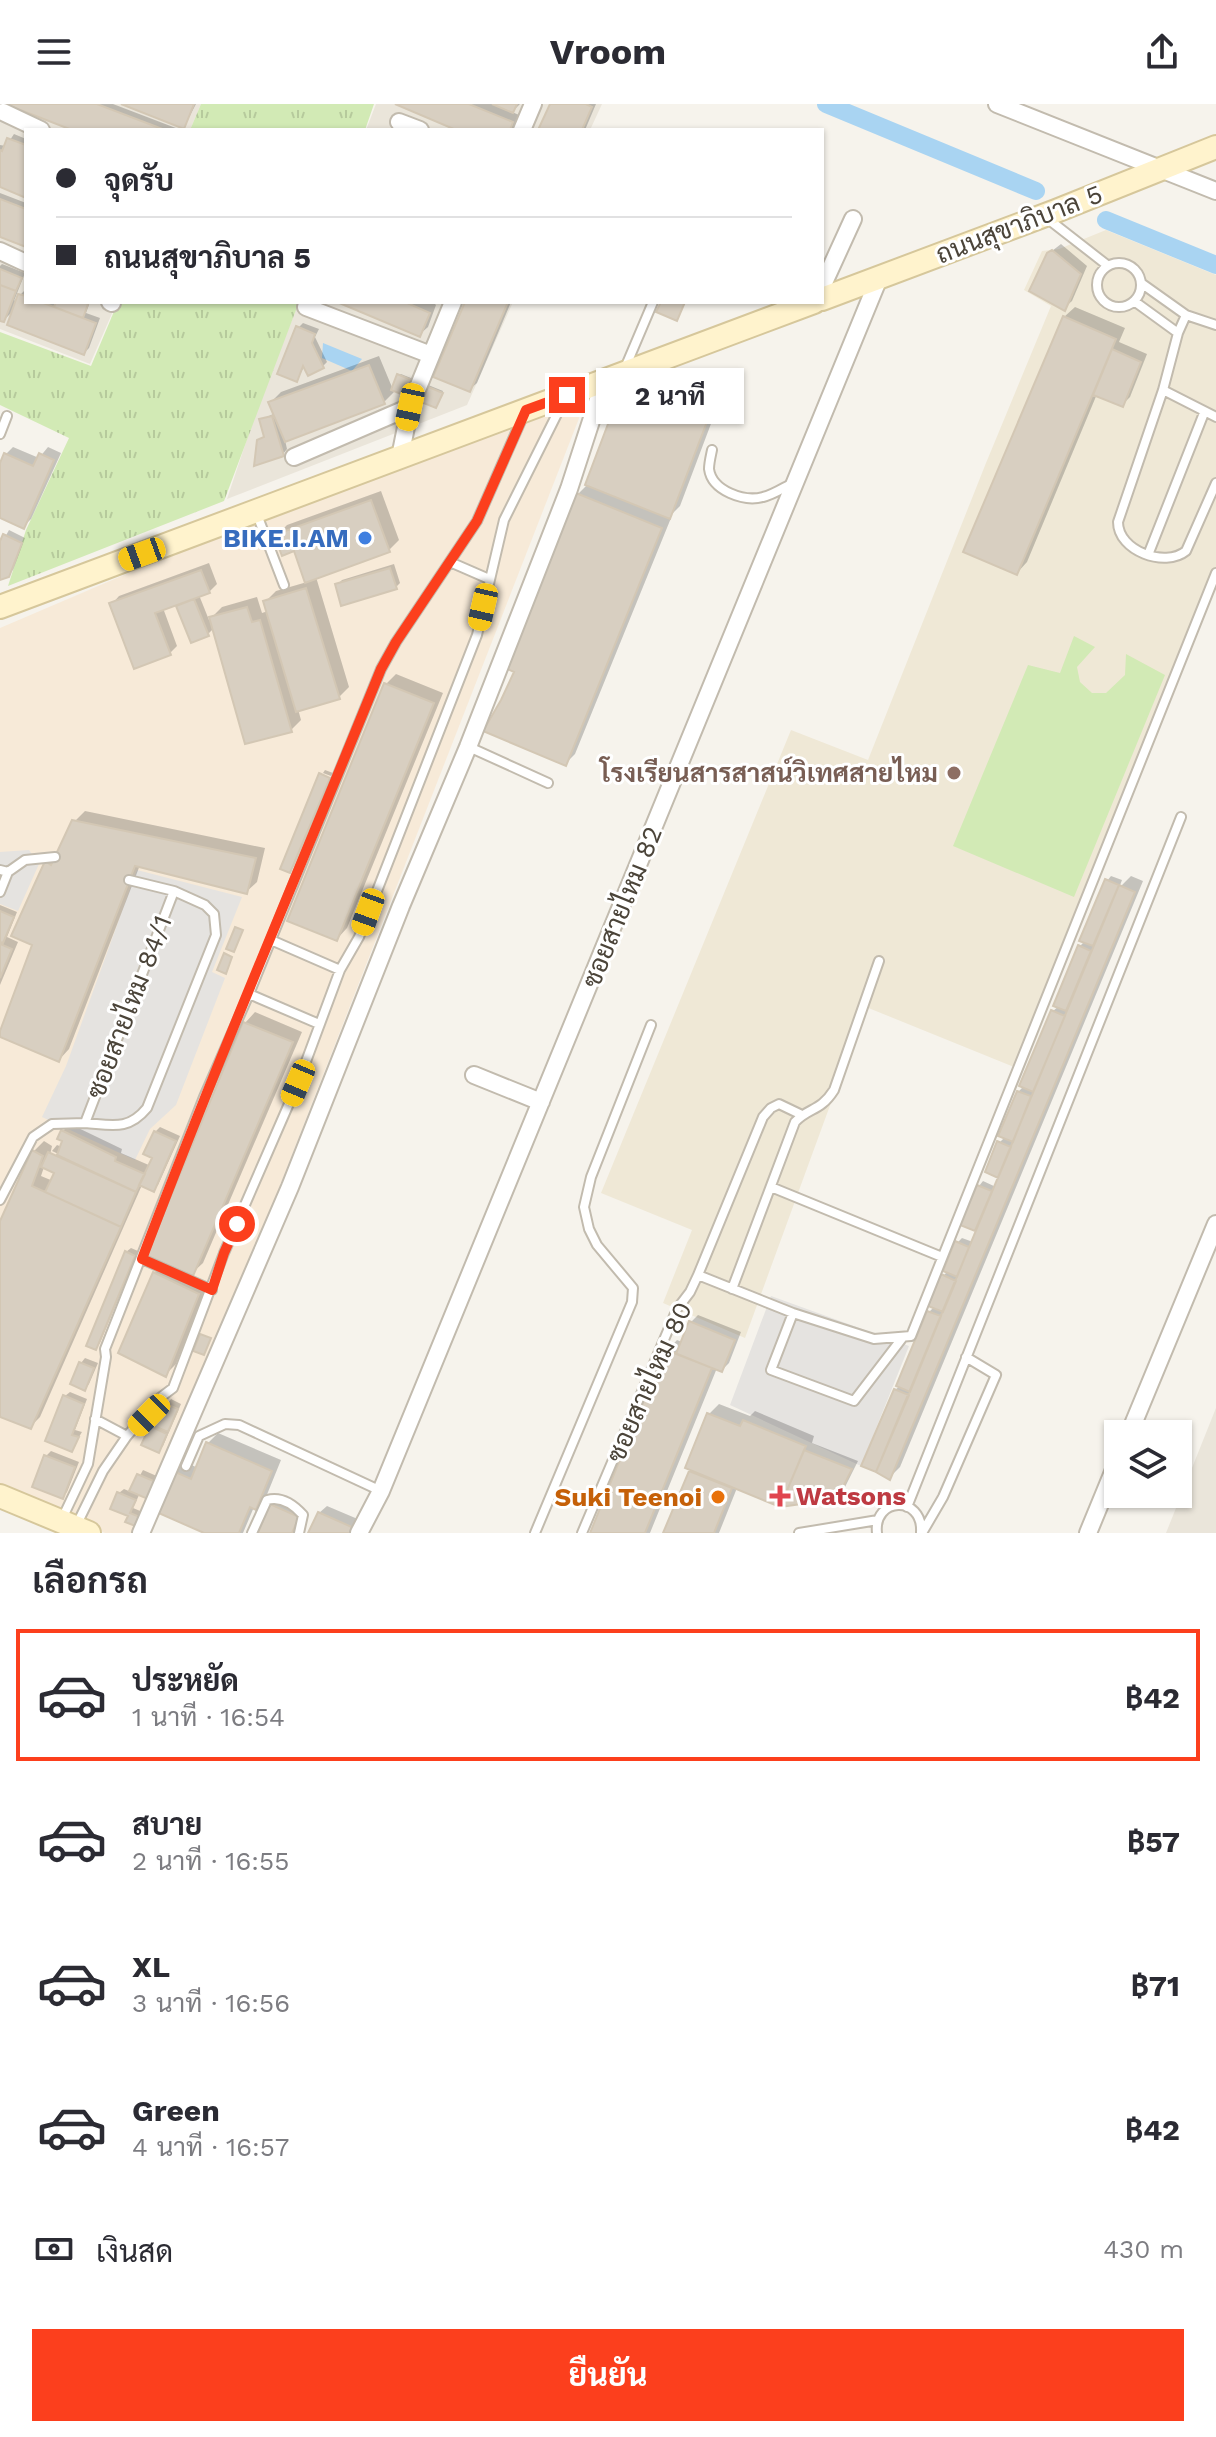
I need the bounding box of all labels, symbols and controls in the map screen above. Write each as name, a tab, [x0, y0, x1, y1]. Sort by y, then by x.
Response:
icon: menu	[32, 30, 76, 74]
icon: share	[1140, 30, 1184, 74]
text: Vroom	[550, 31, 666, 73]
text: จุดรับ	[104, 163, 174, 198]
street label: ถนนสุขาภิบาล 5	[932, 178, 1108, 272]
text: ถนนสุขาภิบาล 5	[104, 240, 311, 275]
callout: 2 นาที	[595, 367, 743, 423]
route end	[549, 377, 585, 413]
car	[393, 381, 427, 433]
text: 2 นาที	[635, 381, 705, 411]
place label: BIKE.I.AM	[223, 523, 349, 553]
marker: BIKE.I.AM	[356, 529, 374, 547]
car	[115, 535, 169, 573]
car	[466, 581, 500, 633]
place label: โรงเรียนสารสาสน์วิเทศสายไหม	[598, 756, 938, 788]
marker: โรงเรียนสารสาสน์วิเทศสายไหม	[945, 764, 963, 782]
street label: ซอยสายไหม 82	[575, 822, 668, 992]
car	[349, 885, 387, 939]
street label: ซอยสายไหม 84/1	[79, 911, 178, 1103]
car	[278, 1056, 318, 1110]
route start	[219, 1206, 255, 1242]
street label: ซอยสายไหม 80	[599, 1297, 698, 1467]
car	[124, 1390, 174, 1440]
map controls	[1104, 1420, 1192, 1508]
button: layers	[1104, 1420, 1192, 1508]
place label: Watsons	[796, 1481, 906, 1511]
place label: Suki Teenoi	[554, 1482, 702, 1512]
marker: Watsons	[771, 1487, 789, 1505]
marker: Suki Teenoi	[709, 1488, 727, 1506]
text: เลือกรถ	[32, 1560, 148, 1602]
icon: car	[36, 1659, 108, 1731]
text: ประหยัด	[132, 1663, 239, 1698]
text: ฿42	[1125, 1680, 1180, 1715]
text: 1 นาที · 16:54	[132, 1702, 285, 1732]
icon: car	[36, 1803, 108, 1875]
text: สบาย	[132, 1807, 202, 1842]
text: ฿57	[1127, 1824, 1180, 1859]
text: 2 นาที · 16:55	[132, 1846, 289, 1876]
icon: car	[36, 1947, 108, 2019]
text: XL	[132, 1949, 170, 1984]
text: ฿71	[1131, 1968, 1180, 2003]
text: 3 นาที · 16:56	[132, 1988, 290, 2018]
icon: car	[36, 2091, 108, 2163]
text: Green	[132, 2093, 220, 2128]
text: ฿42	[1125, 2112, 1180, 2147]
text: 4 นาที · 16:57	[132, 2132, 289, 2162]
icon: cash	[32, 2227, 76, 2271]
text: เงินสด	[96, 2234, 173, 2269]
text: 430 m	[1103, 2234, 1184, 2264]
button: ยืนยัน	[32, 2329, 1184, 2421]

